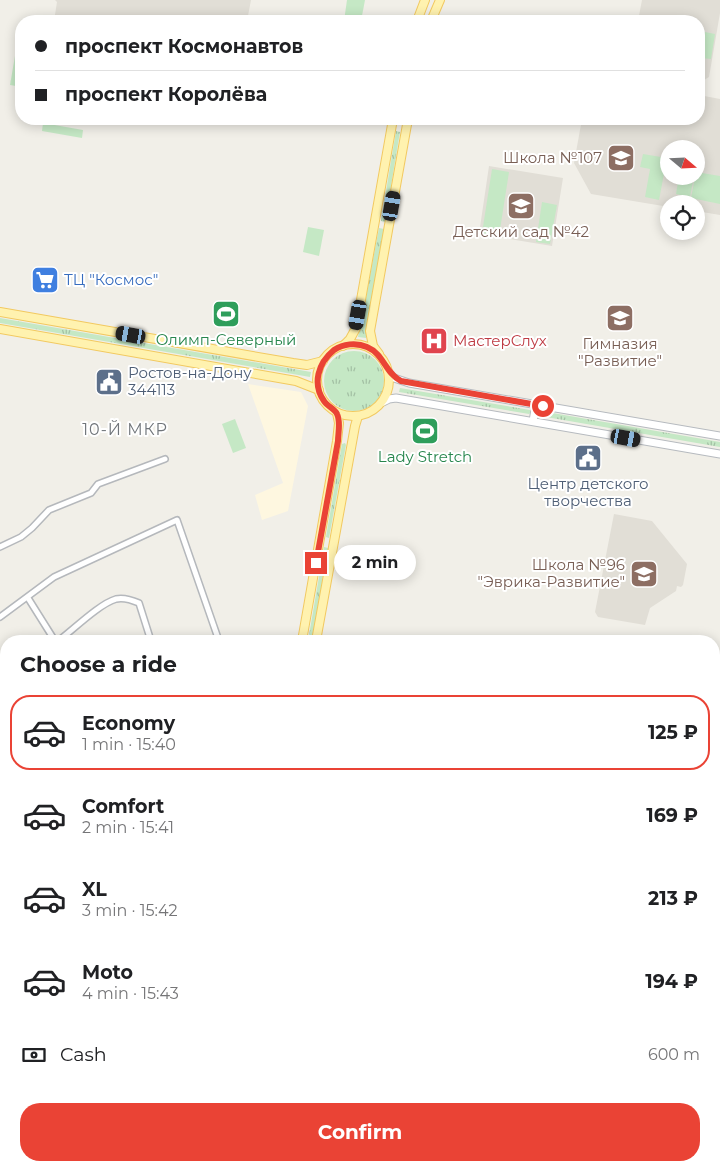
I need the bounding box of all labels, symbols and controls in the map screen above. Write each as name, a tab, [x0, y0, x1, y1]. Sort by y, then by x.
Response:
text: проспект Космонавтов	[65, 35, 303, 58]
text: проспект Королёва	[65, 83, 267, 106]
north arrow	[660, 140, 705, 185]
map controls	[660, 140, 705, 240]
school or university icon: Школа №107	[606, 143, 636, 173]
place label: Школа №107	[503, 148, 602, 167]
car	[382, 190, 401, 222]
school or university icon: Детский сад №42	[506, 191, 536, 221]
button: locate	[660, 195, 705, 240]
place label: Детский сад №42	[453, 222, 589, 241]
supermarket icon: ТЦ "Космос"	[30, 265, 60, 295]
place label: ТЦ "Космос"	[64, 270, 158, 289]
sports icon: Олимп-Северный	[211, 299, 241, 329]
car	[348, 299, 367, 331]
school or university icon: Гимназия "Развитие"	[605, 303, 635, 333]
car	[114, 325, 147, 345]
hospital icon: МастерСлух	[419, 326, 449, 356]
place label: Олимп-Северный	[156, 330, 296, 349]
place label: МастерСлух	[453, 331, 547, 350]
place label: Гимназия "Развитие"	[578, 334, 662, 370]
place label: Ростов-на-Дону 344113	[128, 363, 252, 399]
public building icon: Ростов-на-Дону 344113	[94, 367, 124, 397]
route start	[532, 395, 554, 417]
sports icon: Lady Stretch	[410, 416, 440, 446]
district label: 10-Й МКР	[82, 420, 168, 439]
car	[609, 428, 642, 448]
public building icon: Центр детского творчества	[573, 443, 603, 473]
place label: Lady Stretch	[378, 447, 472, 466]
place label: Центр детского творчества	[527, 474, 649, 510]
callout: 2 min	[334, 546, 416, 580]
route end	[305, 552, 327, 574]
text: 2 min	[352, 553, 398, 572]
place label: Школа №96 "Эврика-Развитие"	[478, 555, 625, 591]
school or university icon: Школа №96 "Эврика-Развитие"	[629, 559, 659, 589]
text: Choose a ride	[20, 651, 177, 678]
icon: car	[22, 710, 67, 755]
text: Economy	[82, 712, 175, 735]
text: 125 ₽	[648, 721, 698, 744]
text: 1 min · 15:40	[82, 735, 176, 754]
icon: car	[22, 793, 67, 838]
text: Comfort	[82, 795, 164, 818]
text: 169 ₽	[646, 804, 698, 827]
text: 2 min · 15:41	[82, 818, 174, 837]
icon: car	[22, 876, 67, 921]
text: XL	[82, 878, 107, 901]
text: 213 ₽	[648, 887, 698, 910]
text: 3 min · 15:42	[82, 901, 178, 920]
icon: car	[22, 959, 67, 1004]
text: Moto	[82, 961, 133, 984]
text: 194 ₽	[645, 970, 698, 993]
text: 4 min · 15:43	[82, 984, 179, 1003]
icon: cash	[20, 1041, 48, 1069]
text: Cash	[60, 1043, 107, 1066]
text: 600 m	[648, 1045, 700, 1064]
button: Confirm	[20, 1103, 700, 1161]

